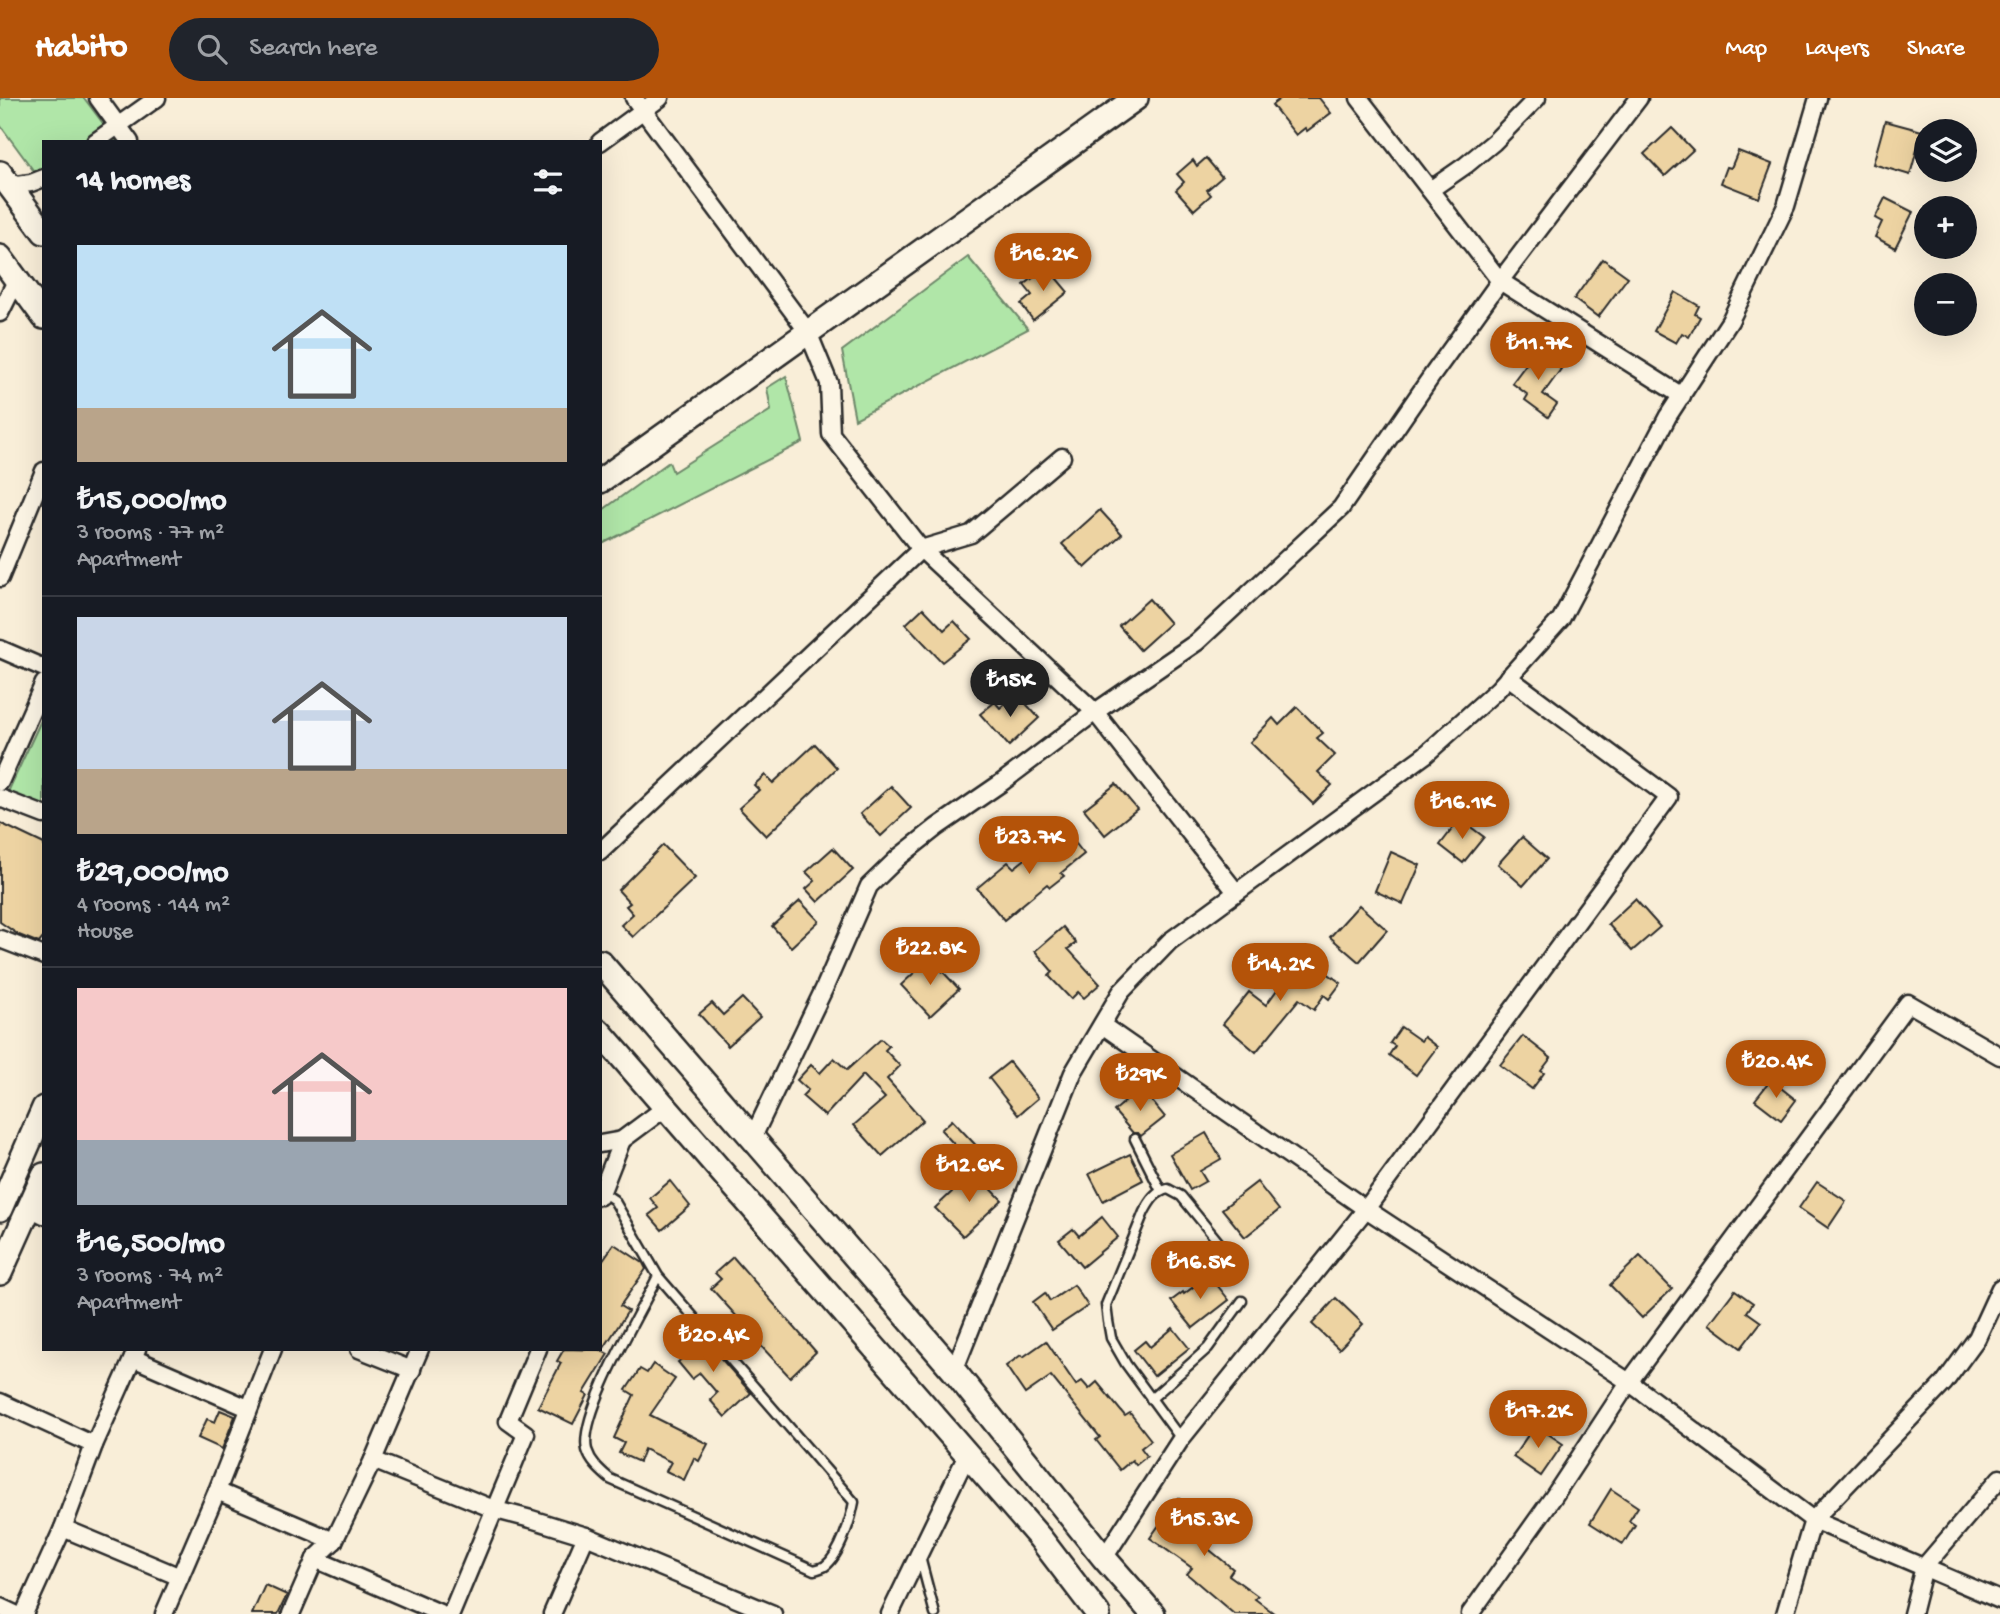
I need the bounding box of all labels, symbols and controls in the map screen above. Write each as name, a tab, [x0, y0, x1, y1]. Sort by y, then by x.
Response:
search box	[169, 18, 659, 81]
text: Habito	[35, 30, 127, 68]
icon: search	[193, 30, 231, 68]
text: Search here	[249, 34, 377, 65]
text: Map	[1725, 35, 1767, 64]
text: Layers	[1805, 35, 1869, 64]
text: Share	[1907, 35, 1965, 64]
map controls	[1914, 119, 1977, 336]
button: layers	[1914, 119, 1977, 182]
icon: filters	[529, 163, 567, 201]
text: 14 homes	[77, 165, 190, 200]
button: +	[1914, 196, 1977, 259]
pin: ₺16.2K	[986, 234, 1100, 293]
text: ₺16.2K	[1010, 242, 1076, 269]
button: −	[1914, 273, 1977, 336]
icon: home	[259, 291, 385, 417]
pin: ₺11.7K	[1481, 322, 1595, 382]
text: ₺11.7K	[1506, 331, 1570, 358]
text: ₺15,000/mo	[77, 485, 227, 520]
text: 3 rooms · 77 m²	[77, 520, 224, 547]
text: Apartment	[77, 547, 181, 574]
pin: ₺15K	[969, 660, 1051, 719]
icon: home	[259, 663, 385, 789]
text: ₺15K	[986, 668, 1034, 695]
pin: ₺16.1K	[1405, 782, 1519, 841]
text: ₺16.1K	[1430, 790, 1494, 817]
pin: ₺23.7K	[972, 816, 1086, 876]
text: ₺23.7K	[995, 825, 1063, 852]
text: ₺29,000/mo	[77, 857, 229, 892]
text: 4 rooms · 144 m²	[77, 892, 230, 919]
text: House	[77, 919, 133, 946]
pin: ₺22.8K	[873, 928, 987, 987]
text: ₺22.8K	[896, 936, 964, 963]
pin: ₺14.2K	[1223, 944, 1337, 1003]
text: ₺14.2K	[1248, 952, 1312, 979]
icon: home	[259, 1034, 385, 1160]
pin: ₺20.4K	[1719, 1040, 1833, 1100]
text: ₺20.4K	[1742, 1049, 1810, 1076]
pin: ₺29K	[1099, 1054, 1181, 1113]
text: ₺29K	[1116, 1062, 1164, 1089]
pin: ₺12.6K	[912, 1144, 1026, 1204]
text: ₺12.6K	[936, 1153, 1002, 1180]
text: ₺16,500/mo	[77, 1228, 225, 1263]
pin: ₺16.5K	[1143, 1242, 1257, 1301]
text: ₺16.5K	[1167, 1250, 1233, 1277]
text: 3 rooms · 74 m²	[77, 1263, 223, 1290]
text: Apartment	[77, 1290, 181, 1317]
pin: ₺20.4K	[656, 1314, 770, 1374]
text: ₺20.4K	[679, 1323, 747, 1350]
pin: ₺17.2K	[1481, 1390, 1595, 1450]
text: ₺17.2K	[1505, 1399, 1571, 1426]
pin: ₺15.3K	[1147, 1498, 1261, 1558]
text: ₺15.3K	[1171, 1507, 1237, 1534]

